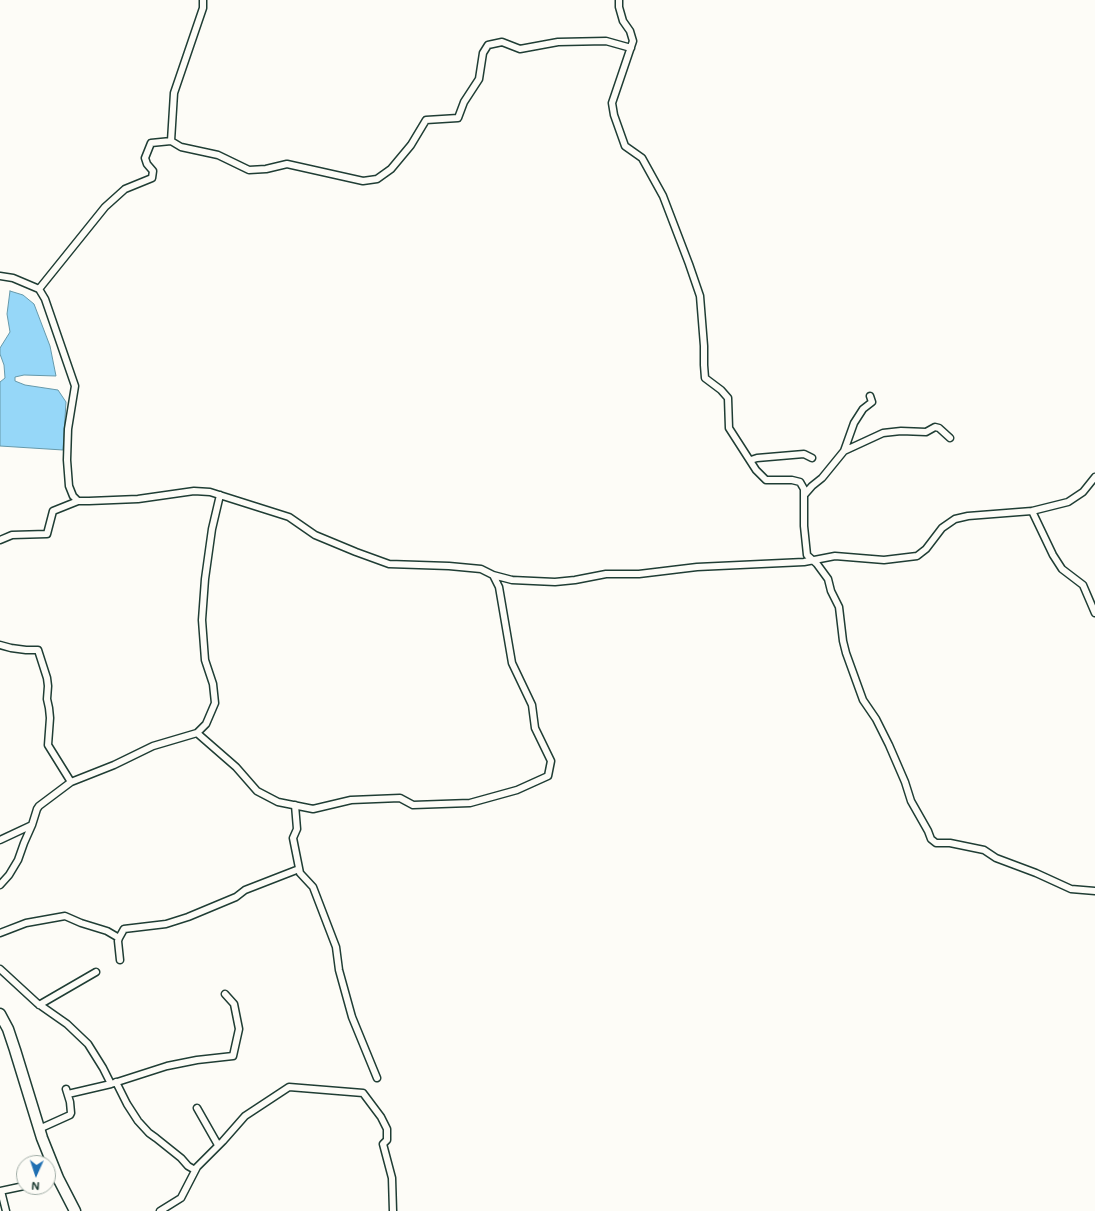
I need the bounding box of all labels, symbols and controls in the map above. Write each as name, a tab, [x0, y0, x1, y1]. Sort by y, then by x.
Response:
north arrow	[16, 1155, 56, 1195]
text: N	[31, 1179, 40, 1194]

